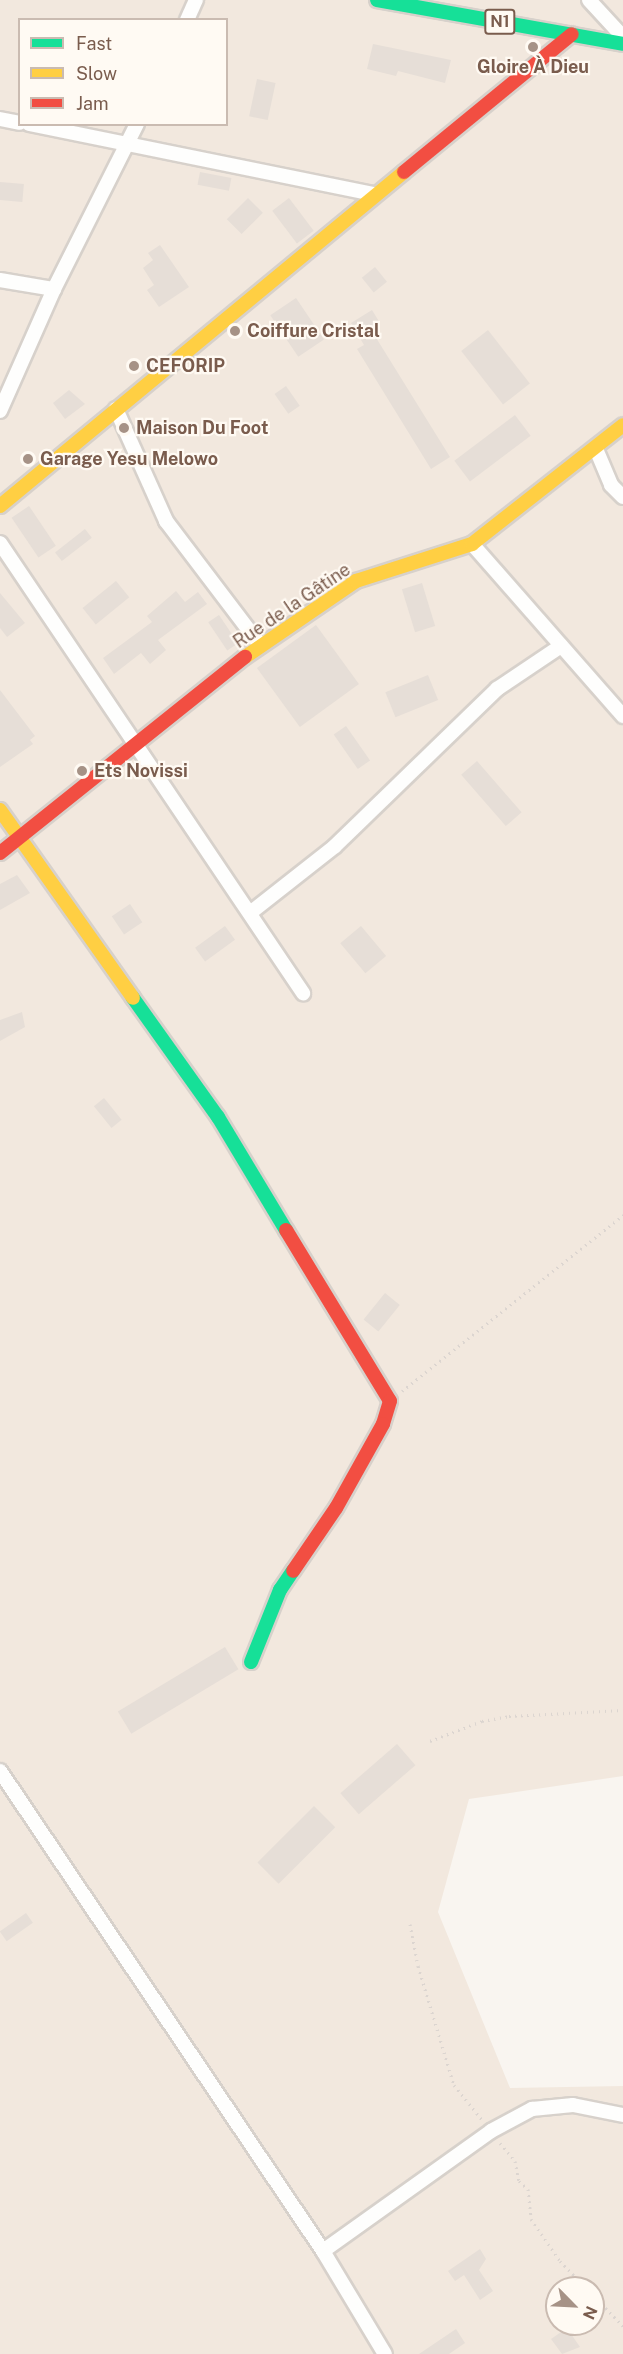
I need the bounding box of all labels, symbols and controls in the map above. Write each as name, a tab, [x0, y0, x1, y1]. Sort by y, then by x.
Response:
road number: N1	[484, 9, 516, 35]
legend	[18, 18, 228, 126]
text: Fast	[76, 33, 112, 54]
marker: Gloire À Dieu	[526, 40, 540, 54]
place label: Gloire À Dieu	[477, 56, 589, 78]
text: Slow	[76, 63, 117, 84]
text: Jam	[76, 93, 109, 114]
place label: Coiffure Cristal	[247, 320, 380, 342]
marker: Coiffure Cristal	[228, 324, 242, 338]
place label: CEFORIP	[146, 355, 225, 377]
marker: CEFORIP	[127, 359, 141, 373]
place label: Maison Du Foot	[136, 417, 268, 439]
marker: Maison Du Foot	[117, 421, 131, 435]
place label: Garage Yesu Melowo	[40, 448, 218, 470]
marker: Garage Yesu Melowo	[21, 452, 35, 466]
street label: Rue de la Gâtine	[229, 559, 355, 653]
place label: Ets Novissi	[94, 760, 188, 782]
marker: Ets Novissi	[75, 764, 89, 778]
north arrow	[545, 2276, 605, 2336]
text: N	[579, 2303, 601, 2322]

